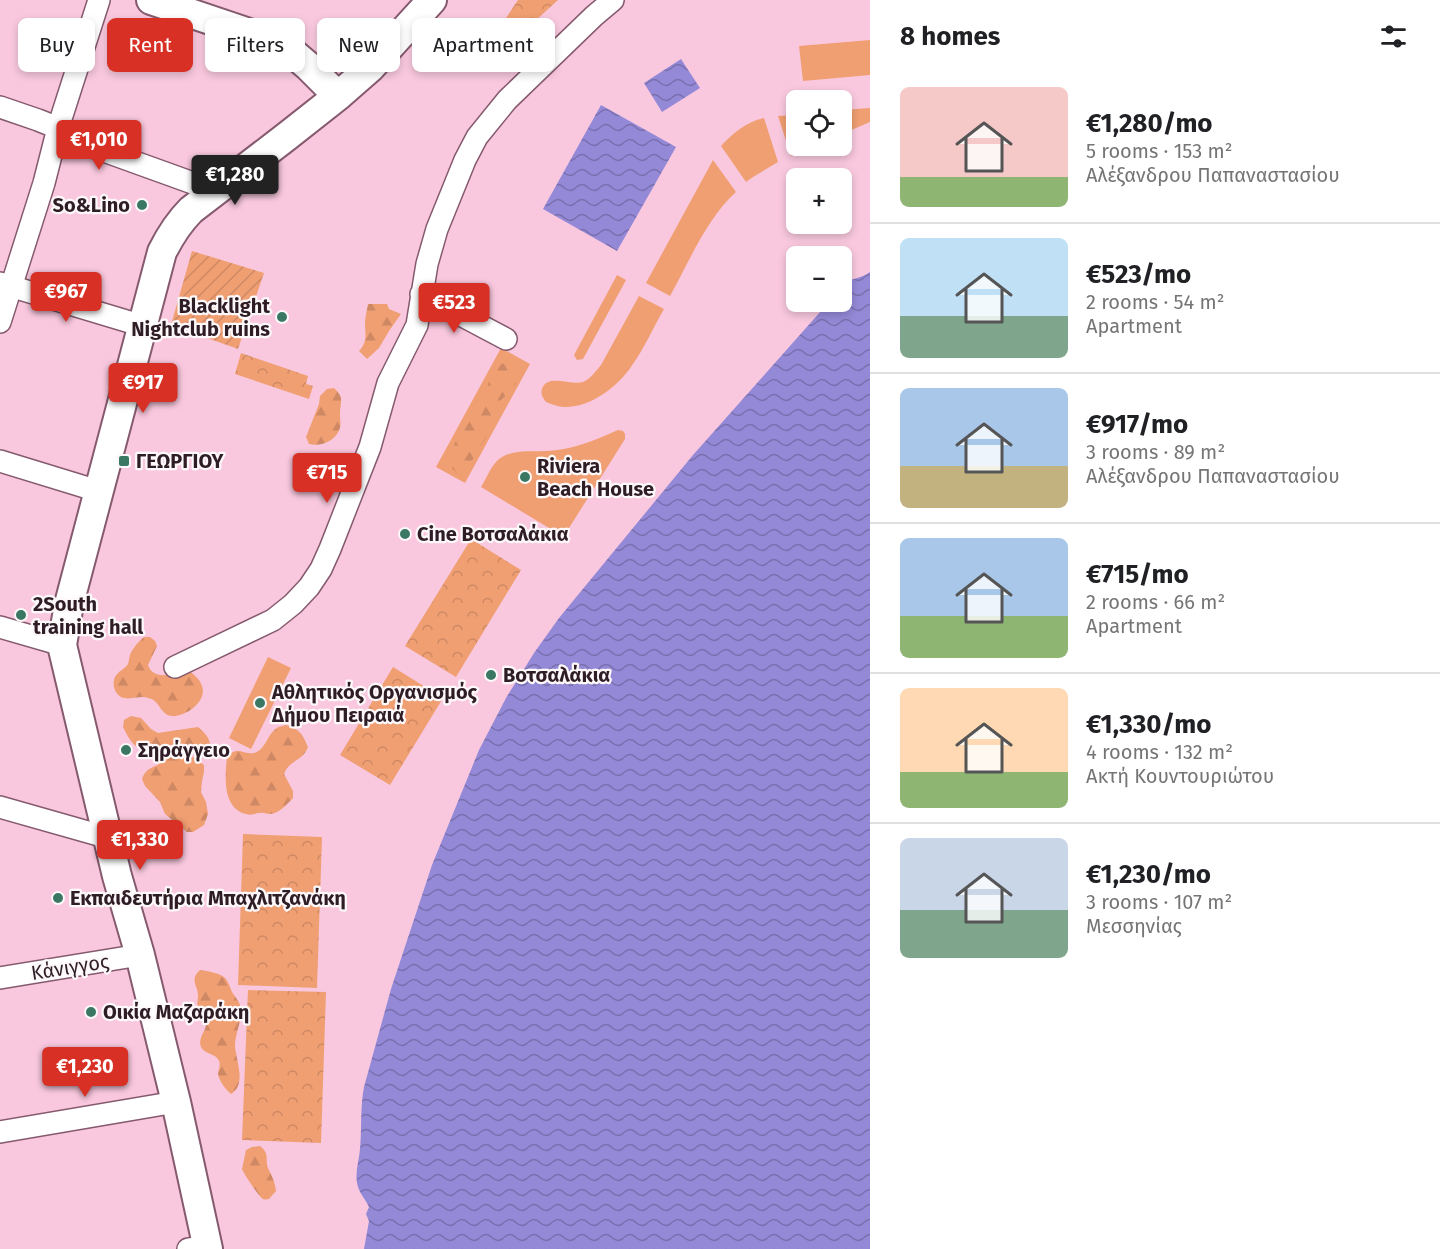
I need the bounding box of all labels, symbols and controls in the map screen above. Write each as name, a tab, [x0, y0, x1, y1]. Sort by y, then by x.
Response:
chip: Buy	[18, 18, 95, 72]
chip: Rent	[107, 18, 193, 72]
chip: Filters	[205, 18, 305, 72]
chip: New	[317, 18, 400, 72]
chip: Apartment	[412, 18, 555, 72]
icon: filters	[1377, 20, 1410, 53]
text: 8 homes	[900, 21, 1000, 52]
map controls	[786, 90, 852, 312]
button: locate	[786, 90, 852, 156]
text: €1,280/mo	[1086, 108, 1213, 139]
icon: home	[948, 111, 1020, 183]
pin: €1,010	[50, 120, 148, 171]
text: €1,010	[70, 127, 128, 151]
text: 5 rooms · 153 m²	[1086, 139, 1233, 163]
pin: €1,280	[186, 155, 284, 206]
text: €1,280	[206, 162, 264, 186]
text: Αλέξανδρου Παπαναστασίου	[1086, 163, 1340, 187]
button: +	[786, 168, 852, 234]
place label: So&Lino	[53, 193, 130, 217]
marker: So&Lino	[135, 198, 149, 212]
button: −	[786, 246, 852, 312]
text: €523/mo	[1086, 259, 1191, 290]
icon: home	[948, 262, 1020, 334]
pin: €967	[30, 272, 102, 323]
text: €967	[45, 279, 87, 303]
pin: €523	[418, 283, 490, 334]
text: €523	[433, 290, 475, 314]
text: 2 rooms · 54 m²	[1086, 290, 1225, 314]
place label: Blacklight Nightclub ruins	[131, 294, 270, 341]
marker: Blacklight Nightclub ruins	[275, 310, 289, 324]
text: Apartment	[1086, 314, 1182, 338]
pin: €917	[107, 363, 179, 414]
text: €917	[123, 370, 163, 394]
text: €917/mo	[1086, 409, 1188, 440]
icon: home	[948, 412, 1020, 484]
text: 3 rooms · 89 m²	[1086, 440, 1225, 464]
place label: ΓΕΩΡΓΙΟΥ	[136, 449, 224, 473]
pin: €715	[291, 453, 363, 504]
marker: ΓΕΩΡΓΙΟΥ	[117, 454, 131, 468]
place label: Riviera Beach House	[537, 454, 654, 501]
text: €715	[307, 460, 347, 484]
text: Αλέξανδρου Παπαναστασίου	[1086, 464, 1340, 488]
marker: Riviera Beach House	[518, 470, 532, 484]
place label: Cine Βοτσαλάκια	[417, 522, 569, 546]
marker: Cine Βοτσαλάκια	[398, 527, 412, 541]
text: €715/mo	[1086, 559, 1189, 590]
icon: home	[948, 562, 1020, 634]
text: 2 rooms · 66 m²	[1086, 590, 1225, 614]
place label: 2South training hall	[33, 592, 143, 639]
marker: 2South training hall	[14, 608, 28, 622]
text: Apartment	[1086, 614, 1182, 638]
place label: Βοτσαλάκια	[503, 663, 610, 687]
marker: Βοτσαλάκια	[484, 668, 498, 682]
place label: Αθλητικός Οργανισμός Δήμου Πειραιά	[271, 680, 478, 727]
marker: Αθλητικός Οργανισμός Δήμου Πειραιά	[253, 696, 267, 710]
text: €1,330/mo	[1086, 709, 1211, 740]
icon: home	[948, 712, 1020, 784]
place label: Σηράγγειο	[138, 738, 230, 762]
text: 4 rooms · 132 m²	[1086, 740, 1233, 764]
marker: Σηράγγειο	[119, 743, 133, 757]
text: Ακτή Κουντουριώτου	[1086, 764, 1274, 788]
pin: €1,330	[91, 820, 189, 871]
text: €1,330	[111, 827, 169, 851]
text: €1,230/mo	[1086, 859, 1211, 890]
icon: home	[948, 862, 1020, 934]
place label: Εκπαιδευτήρια Μπαχλιτζανάκη	[70, 886, 346, 910]
text: 3 rooms · 107 m²	[1086, 890, 1232, 914]
marker: Εκπαιδευτήρια Μπαχλιτζανάκη	[51, 891, 65, 905]
text: Μεσσηνίας	[1086, 914, 1182, 938]
street label: Κάνιγγος	[29, 949, 111, 985]
place label: Οικία Μαζαράκη	[103, 1000, 249, 1024]
marker: Οικία Μαζαράκη	[84, 1005, 98, 1019]
pin: €1,230	[36, 1047, 134, 1098]
text: €1,230	[56, 1054, 114, 1078]

